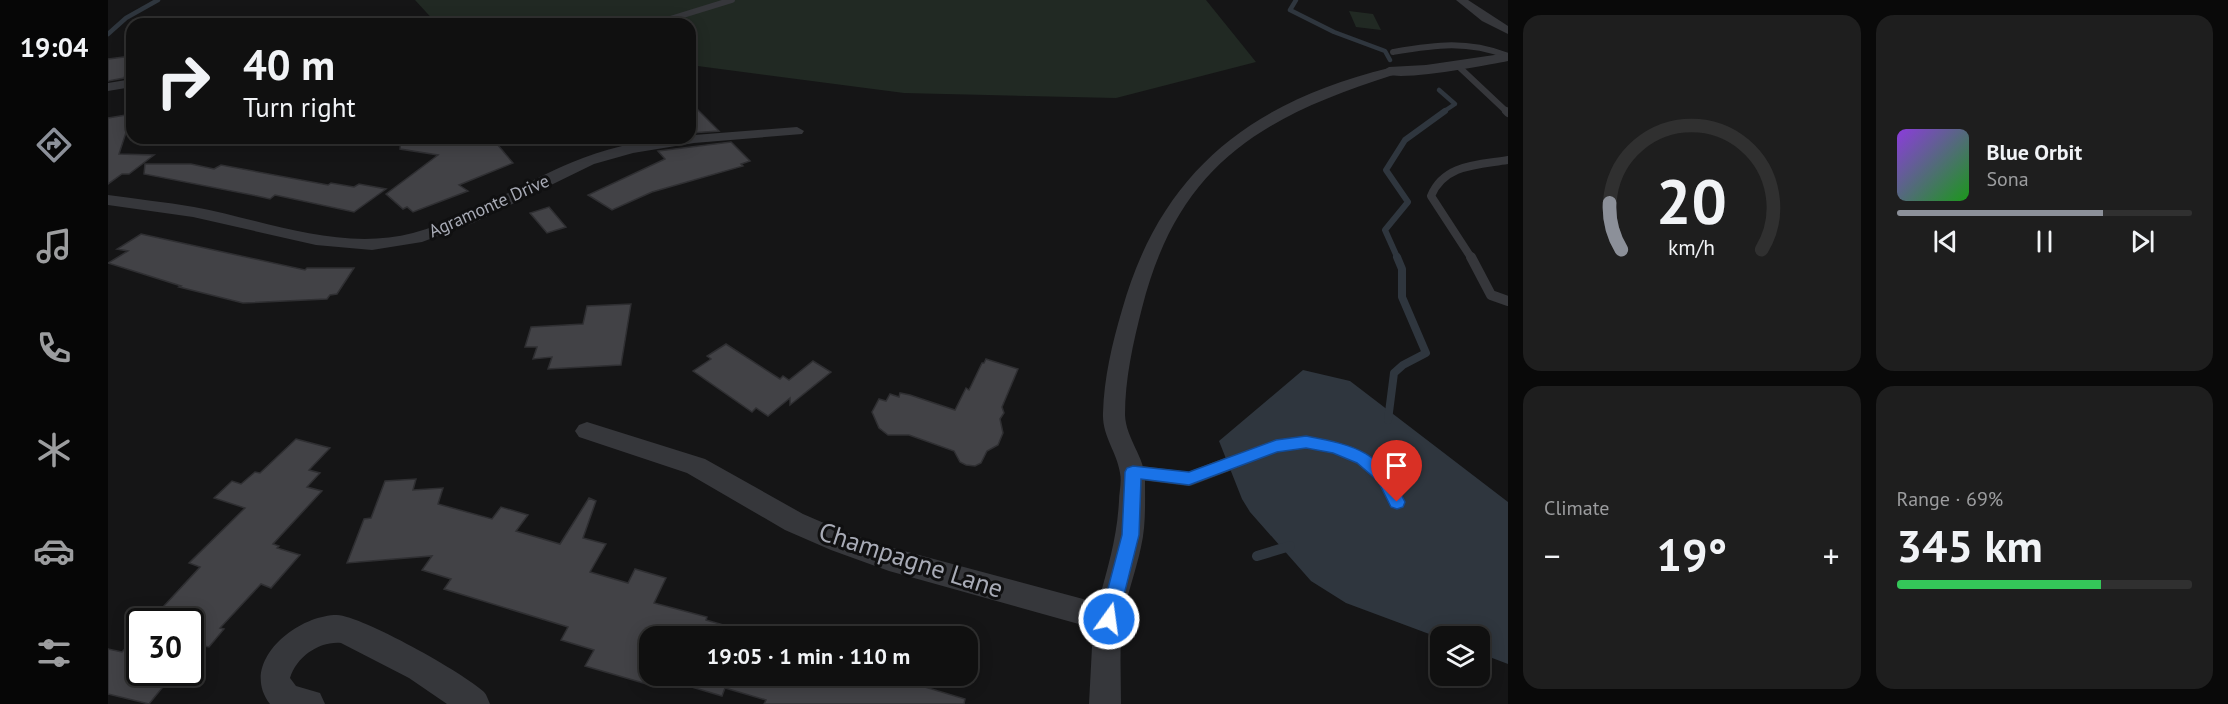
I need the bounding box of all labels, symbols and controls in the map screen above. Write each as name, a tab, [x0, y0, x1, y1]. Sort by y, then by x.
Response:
text: 19:04	[20, 30, 88, 64]
text: 40 m	[243, 37, 335, 92]
icon: right	[144, 42, 222, 120]
text: Turn right	[243, 90, 356, 124]
icon: directions	[33, 124, 75, 166]
text: Blue Orbit	[1987, 138, 2082, 166]
text: 20	[1656, 160, 1727, 241]
text: Sona	[1987, 166, 2029, 192]
street label: Agramonte Drive	[425, 169, 553, 242]
icon: music	[33, 225, 75, 267]
icon: previous	[1929, 225, 1962, 258]
icon: pause	[2028, 225, 2061, 258]
icon: next	[2126, 225, 2159, 258]
text: km/h	[1668, 234, 1715, 262]
icon: phone	[33, 327, 75, 369]
icon: climate	[33, 429, 75, 471]
pin	[1371, 440, 1422, 502]
icon: arrive	[1380, 449, 1413, 482]
text: Range · 69%	[1897, 486, 2003, 512]
text: Climate	[1544, 495, 1610, 521]
street label: Champagne Lane	[815, 514, 1007, 605]
text: 345 km	[1897, 516, 2043, 574]
text: 19°	[1656, 525, 1727, 583]
icon: car	[33, 530, 75, 572]
text: −	[1544, 534, 1561, 577]
text: +	[1823, 534, 1839, 577]
position arrow	[1077, 587, 1141, 651]
speed limit sign: 30	[126, 608, 204, 686]
map controls	[1430, 626, 1490, 686]
button: layers	[1430, 626, 1490, 686]
icon: filters	[33, 632, 75, 674]
text: 19:05 · 1 min · 110 m	[707, 642, 910, 670]

